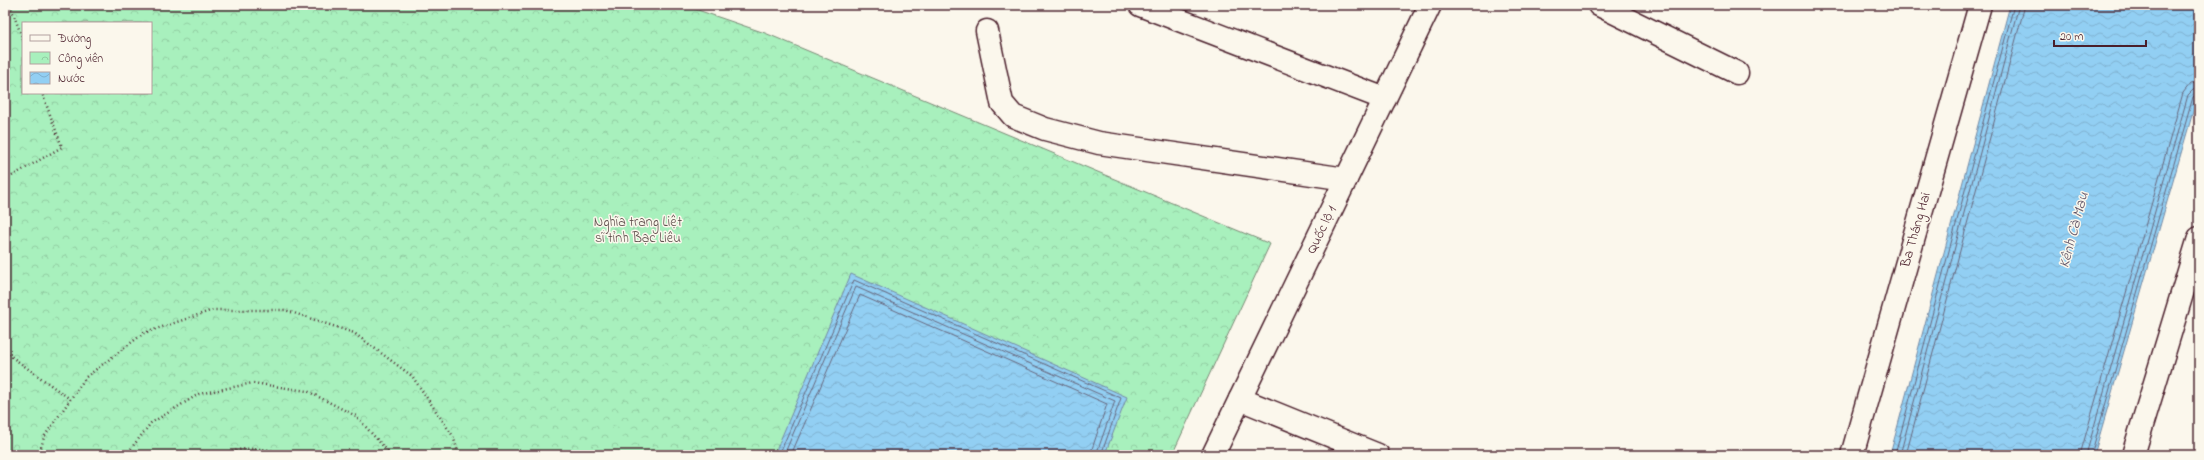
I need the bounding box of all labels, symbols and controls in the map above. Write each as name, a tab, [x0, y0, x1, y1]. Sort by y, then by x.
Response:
legend	[22, 22, 152, 94]
scale bar	[2054, 22, 2146, 48]
text: 20 m	[2060, 28, 2083, 46]
text: Đường	[57, 30, 91, 49]
text: Công viên	[58, 50, 103, 69]
text: Nước	[58, 70, 85, 88]
water label: Kênh Cà Mau	[2053, 189, 2095, 270]
street label: Ba Tháng Hai	[1895, 190, 1938, 271]
street label: Quốc lộ 1	[1301, 202, 1343, 258]
park label: Nghĩa trang Liệt sĩ tỉnh Bạc Liêu	[594, 212, 682, 249]

